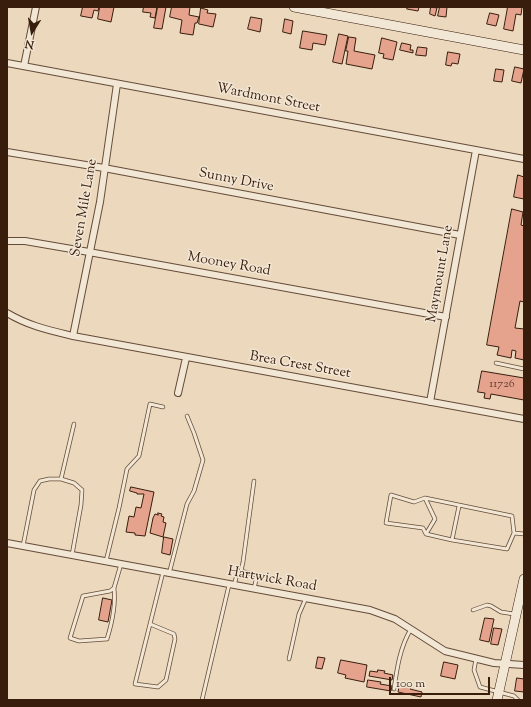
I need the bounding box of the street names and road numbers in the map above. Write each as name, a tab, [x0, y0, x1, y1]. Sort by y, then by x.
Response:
street label: Wardmont Street	[215, 81, 321, 117]
street label: Seven Mile Lane	[68, 158, 102, 258]
street label: Sunny Drive	[197, 165, 275, 197]
street label: Maymount Lane	[424, 224, 458, 324]
street label: Mooney Road	[186, 249, 272, 281]
street label: Brea Crest Street	[248, 349, 352, 383]
street label: Hartwick Road	[226, 564, 318, 596]

